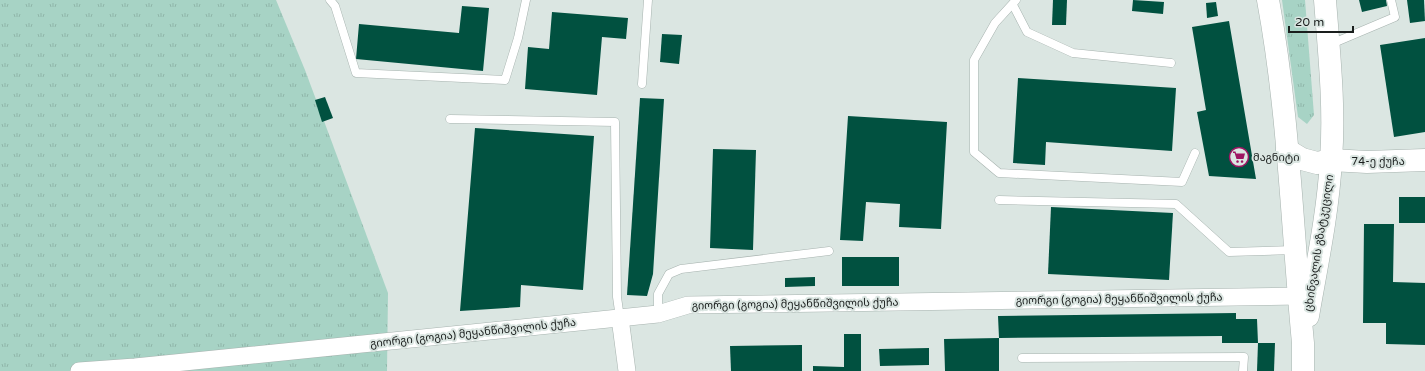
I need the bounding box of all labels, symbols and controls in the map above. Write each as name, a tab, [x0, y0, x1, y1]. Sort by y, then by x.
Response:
scale bar	[1289, 8, 1353, 34]
text: 20 m	[1295, 15, 1324, 29]
supermarket icon: მაგნიტი	[1228, 146, 1250, 168]
place label: მაგნიტი	[1253, 151, 1300, 164]
street label: 74-ე ქუჩა	[1351, 155, 1405, 168]
street label: ცხინვალის გზატკეცილი	[1302, 174, 1336, 312]
street label: გიორგი (გოგია) მეყანწიშვილის ქუჩა	[1015, 291, 1223, 307]
street label: გიორგი (გოგია) მეყანწიშვილის ქუჩა	[691, 296, 899, 312]
street label: გიორგი (გოგია) მეყანწიშვილის ქუჩა	[369, 316, 577, 350]

